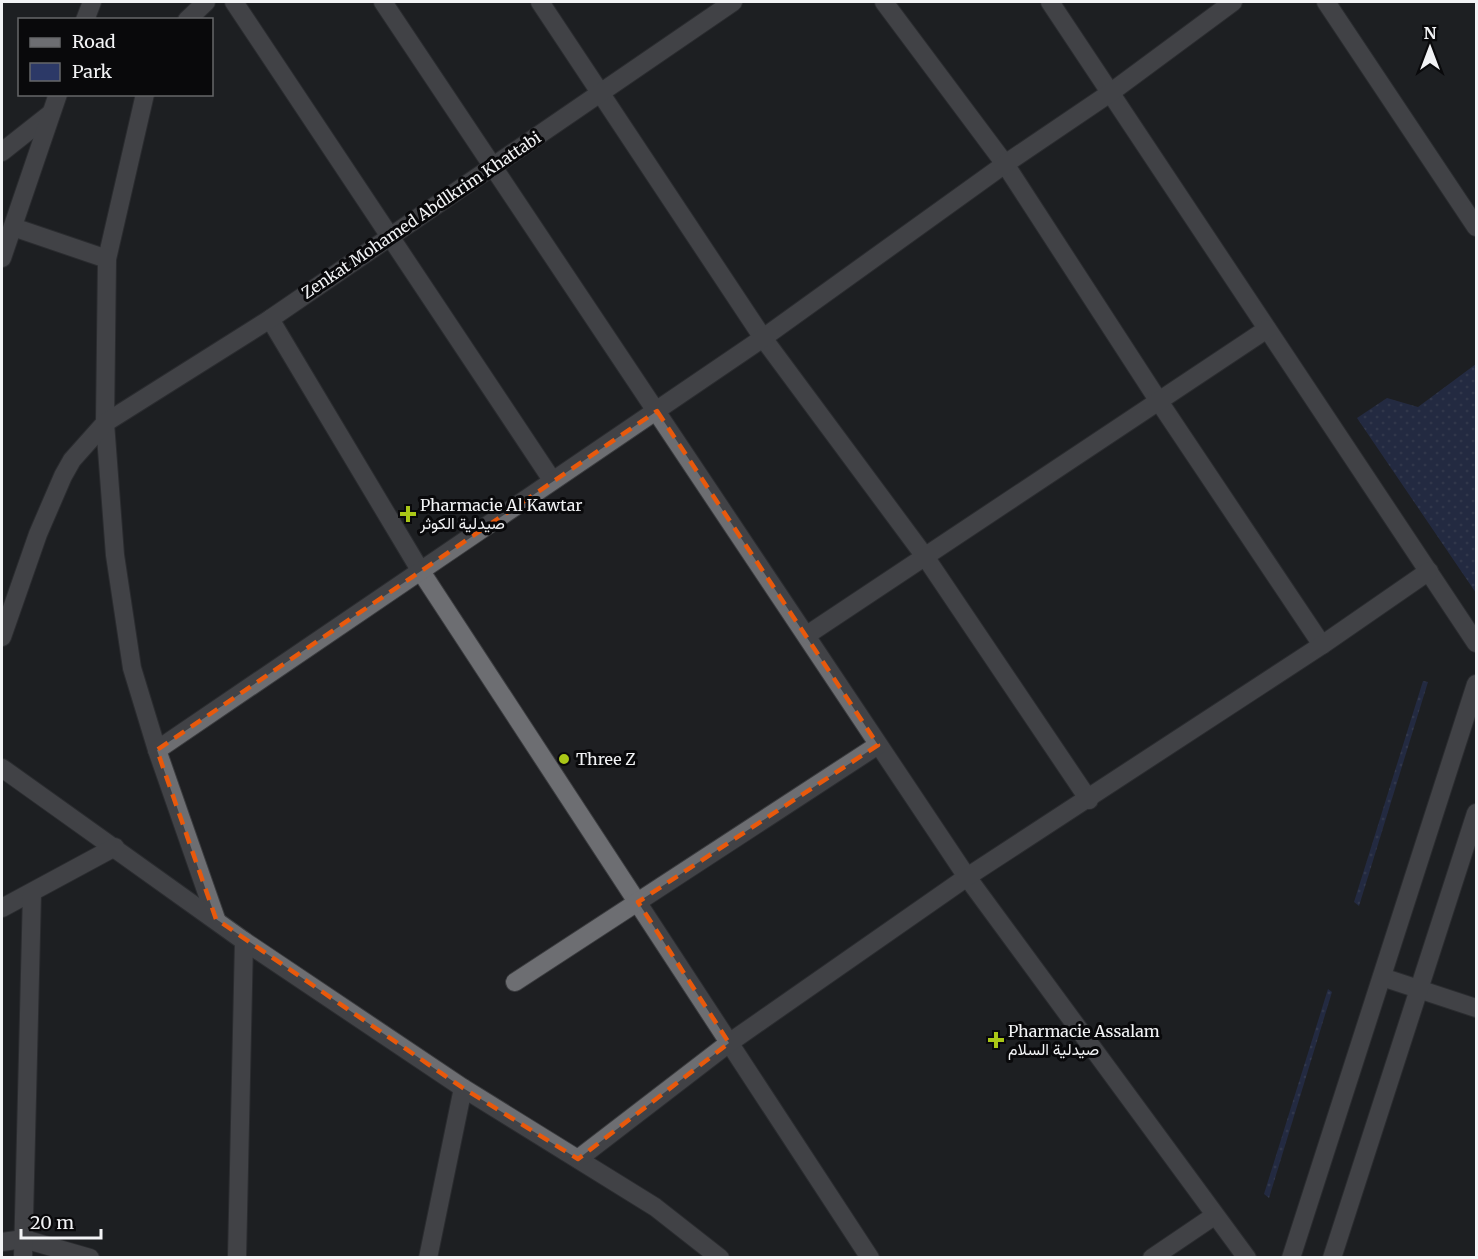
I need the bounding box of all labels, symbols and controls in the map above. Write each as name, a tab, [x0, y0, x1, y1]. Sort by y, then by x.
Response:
legend	[18, 18, 213, 96]
north arrow	[1400, 18, 1460, 78]
text: N	[1424, 23, 1437, 43]
text: Road	[72, 30, 116, 53]
text: Park	[72, 60, 113, 83]
street label: Zenkat Mohamed Abdlkrim Khattabi	[298, 127, 544, 303]
place label: Pharmacie Al Kawtar صيدلية الكوثر	[419, 495, 582, 534]
marker: Pharmacie Al Kawtar صيدلية الكوثر	[401, 507, 415, 521]
place label: Three Z	[576, 749, 636, 769]
marker: Three Z	[557, 752, 571, 766]
place label: Pharmacie Assalam صيدلية السلام	[1008, 1021, 1160, 1060]
marker: Pharmacie Assalam صيدلية السلام	[989, 1033, 1003, 1047]
scale bar	[21, 1202, 100, 1240]
text: 20 m	[30, 1211, 74, 1234]

